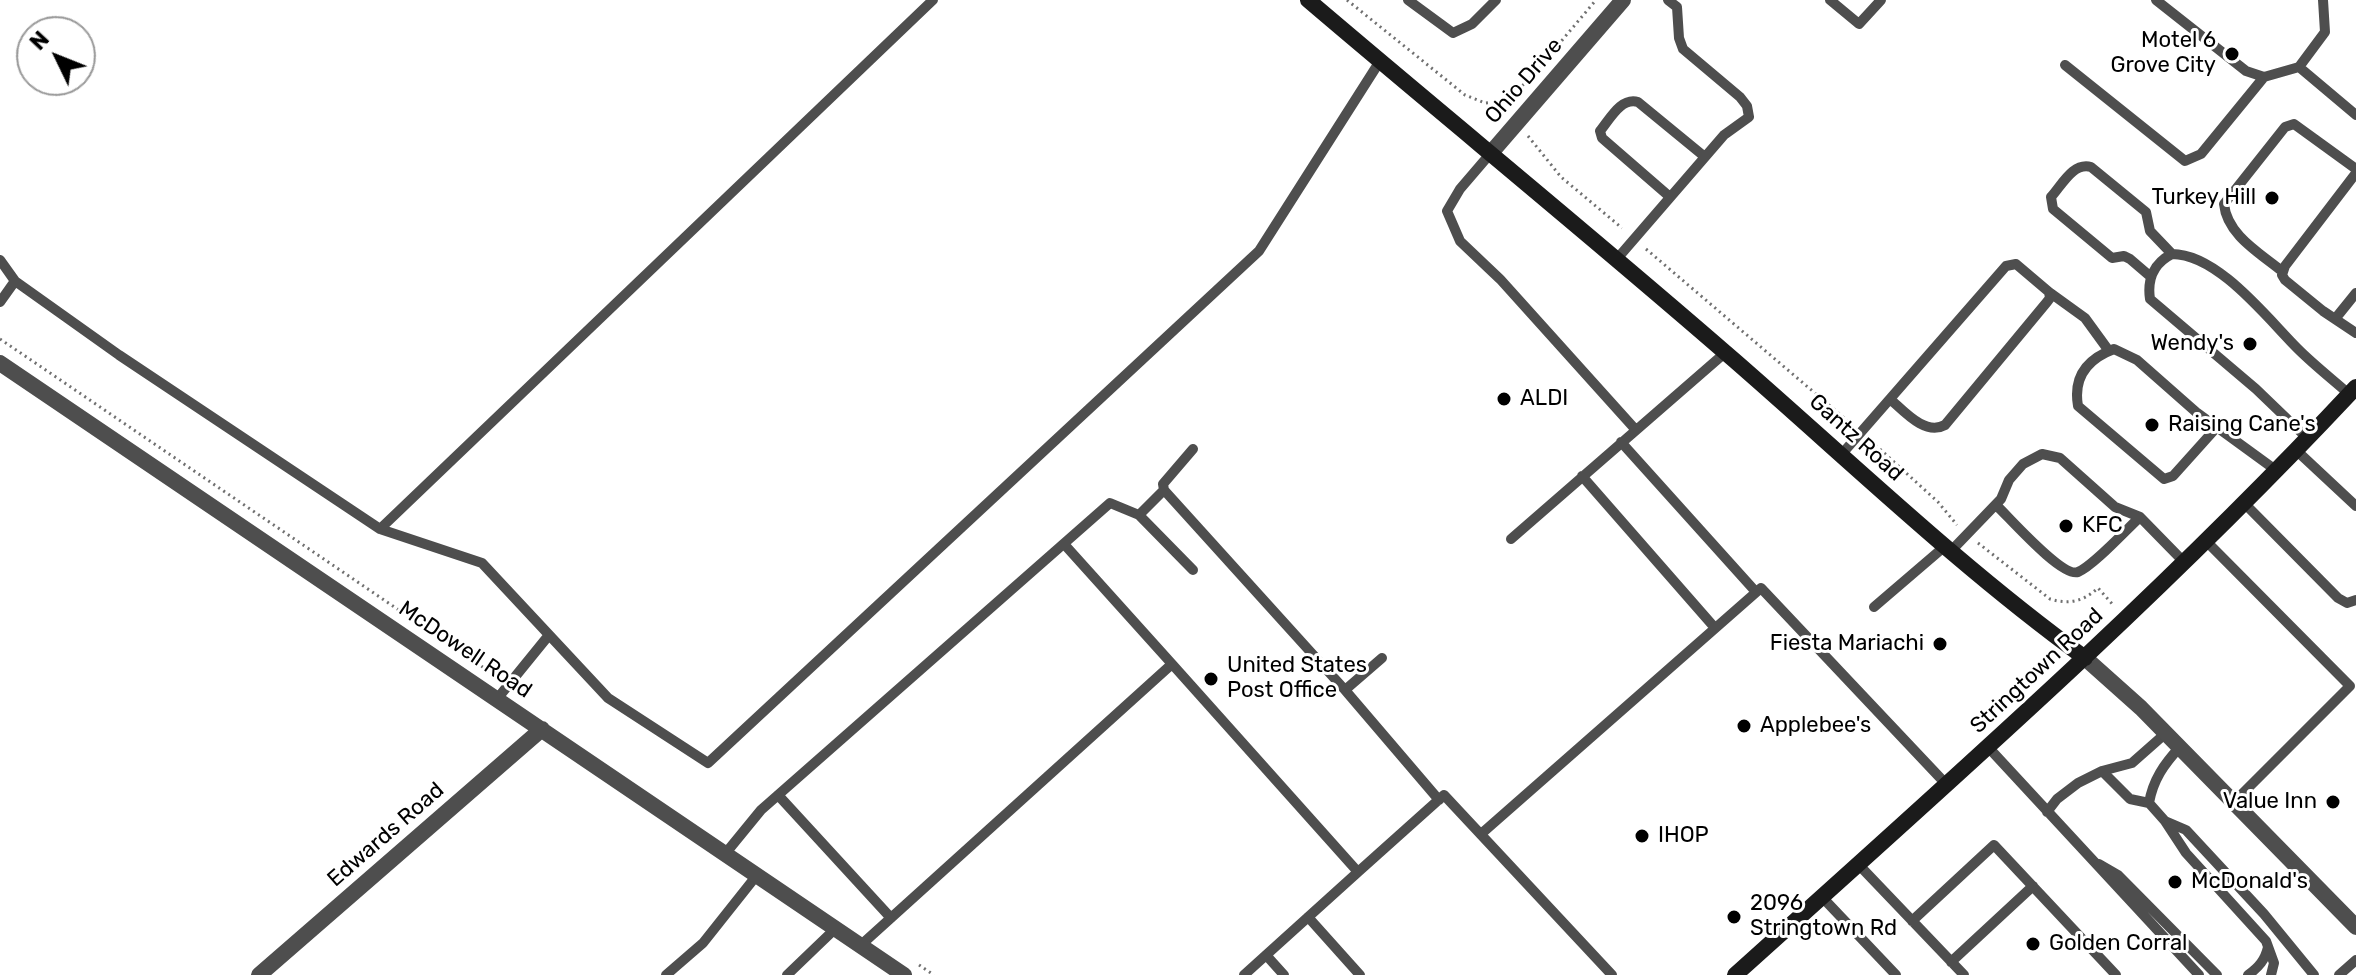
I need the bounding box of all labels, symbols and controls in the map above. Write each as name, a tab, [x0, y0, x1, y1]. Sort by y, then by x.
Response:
north arrow	[16, 16, 96, 96]
text: N	[24, 26, 55, 56]
place label: Motel 6 Grove City	[2110, 28, 2216, 80]
street label: Ohio Drive	[1480, 33, 1568, 129]
marker: Motel 6 Grove City	[2223, 45, 2241, 63]
place label: Turkey Hill	[2151, 185, 2256, 211]
marker: Turkey Hill	[2263, 189, 2281, 207]
place label: Wendy's	[2150, 331, 2234, 357]
marker: Wendy's	[2241, 335, 2259, 353]
place label: ALDI	[1520, 386, 1568, 412]
street label: Gantz Road	[1803, 389, 1909, 487]
marker: ALDI	[1495, 390, 1513, 408]
place label: Raising Cane's	[2168, 412, 2316, 438]
marker: Raising Cane's	[2143, 416, 2161, 434]
place label: KFC	[2082, 513, 2123, 539]
marker: KFC	[2057, 517, 2075, 535]
street label: McDowell Road	[393, 596, 537, 704]
street label: Stringtown Road	[1965, 603, 2109, 739]
place label: Fiesta Mariachi	[1770, 631, 1924, 657]
marker: Fiesta Mariachi	[1931, 635, 1949, 653]
place label: United States Post Office	[1227, 653, 1367, 704]
marker: United States Post Office	[1202, 670, 1220, 688]
place label: Applebee's	[1760, 713, 1871, 739]
marker: Applebee's	[1735, 717, 1753, 735]
street label: Edwards Road	[322, 777, 450, 893]
place label: Value Inn	[2223, 789, 2317, 815]
marker: Value Inn	[2324, 793, 2342, 811]
place label: IHOP	[1658, 823, 1709, 849]
marker: IHOP	[1633, 827, 1651, 845]
place label: McDonald's	[2191, 869, 2308, 895]
marker: McDonald's	[2166, 873, 2184, 891]
place label: 2096 Stringtown Rd	[1750, 891, 1897, 942]
marker: 2096 Stringtown Rd	[1725, 908, 1743, 926]
place label: Golden Corral	[2049, 931, 2187, 957]
marker: Golden Corral	[2024, 935, 2042, 953]

